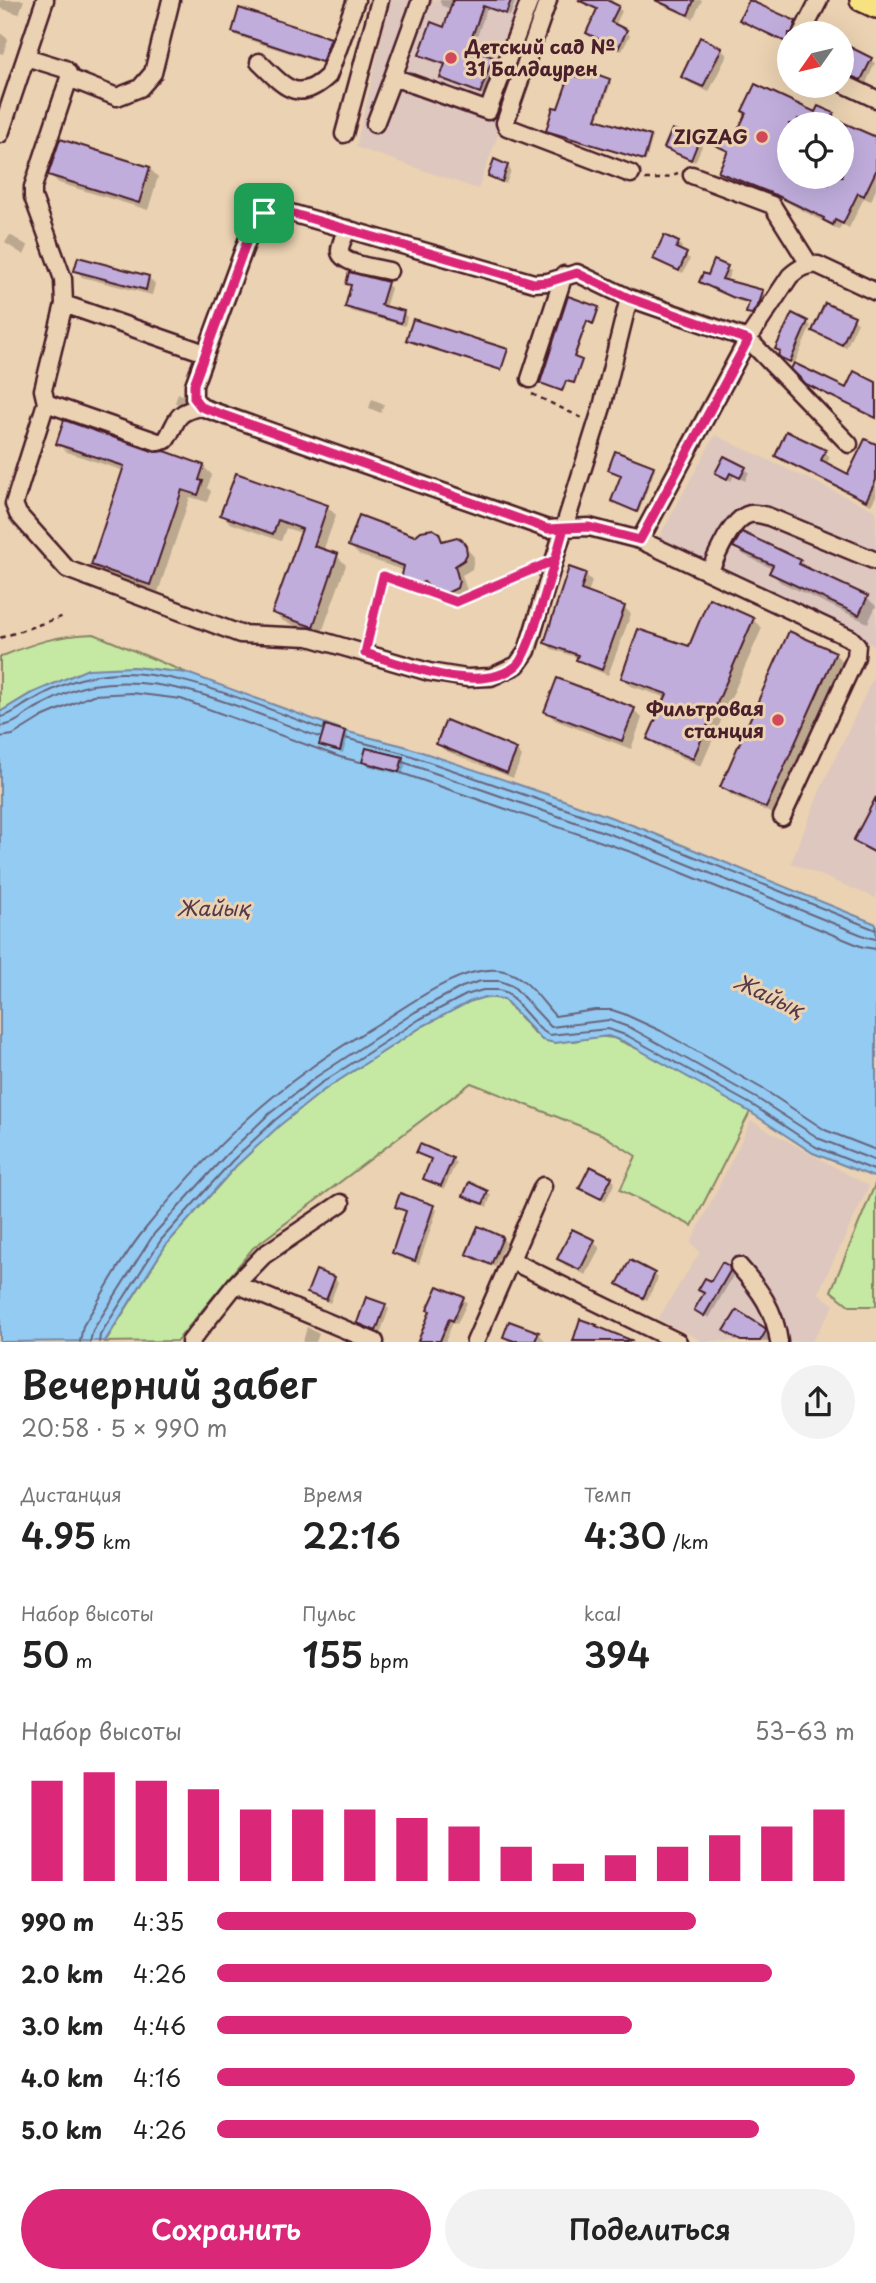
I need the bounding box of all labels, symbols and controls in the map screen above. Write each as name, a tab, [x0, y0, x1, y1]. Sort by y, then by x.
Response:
north arrow	[777, 21, 854, 98]
map controls	[777, 21, 854, 189]
place label: Детский сад № 31 Балдаурен	[464, 32, 616, 82]
marker: Детский сад № 31 Балдаурен	[443, 50, 459, 66]
button: locate	[777, 112, 854, 189]
place label: ZIGZAG	[673, 122, 748, 150]
marker: ZIGZAG	[754, 129, 770, 145]
pin	[234, 183, 294, 243]
icon: arrive	[245, 194, 283, 232]
place label: Фильтровая станция	[646, 694, 764, 744]
marker: Фильтровая станция	[770, 712, 786, 728]
water label: Жайық	[177, 891, 252, 923]
water label: Жайық	[729, 964, 811, 1025]
text: Вечерний забег	[21, 1355, 317, 1412]
button: share	[781, 1365, 855, 1439]
text: 20:58 · 5 × 990 m	[21, 1410, 228, 1445]
text: Дистанция	[21, 1480, 122, 1508]
text: Время	[302, 1480, 363, 1508]
text: Темп	[584, 1480, 632, 1508]
text: 4.95	[21, 1508, 96, 1561]
text: 22:16	[302, 1508, 401, 1561]
text: 4:30	[584, 1508, 666, 1561]
text: km	[96, 1527, 131, 1555]
text: /km	[666, 1527, 709, 1555]
text: Набор высоты	[21, 1599, 154, 1627]
text: Пульс	[302, 1599, 356, 1627]
text: kcal	[584, 1599, 622, 1627]
text: 50	[21, 1627, 69, 1680]
text: 155	[302, 1627, 363, 1680]
text: 394	[584, 1627, 650, 1680]
text: m	[69, 1646, 93, 1674]
text: bpm	[363, 1646, 409, 1674]
text: Набор высоты	[21, 1713, 182, 1748]
text: 53–63 m	[755, 1713, 855, 1748]
text: 990 m	[21, 1904, 94, 1939]
text: 4:35	[133, 1904, 184, 1939]
text: 2.0 km	[21, 1956, 103, 1991]
text: 4:26	[133, 1956, 186, 1991]
text: 3.0 km	[21, 2008, 103, 2043]
text: 4:46	[133, 2008, 186, 2043]
text: 4.0 km	[21, 2060, 104, 2095]
text: 4:16	[133, 2060, 181, 2095]
text: 5.0 km	[21, 2112, 102, 2147]
text: 4:26	[133, 2112, 186, 2147]
button: Сохранить	[21, 2189, 431, 2269]
button: Поделиться	[445, 2189, 855, 2269]

